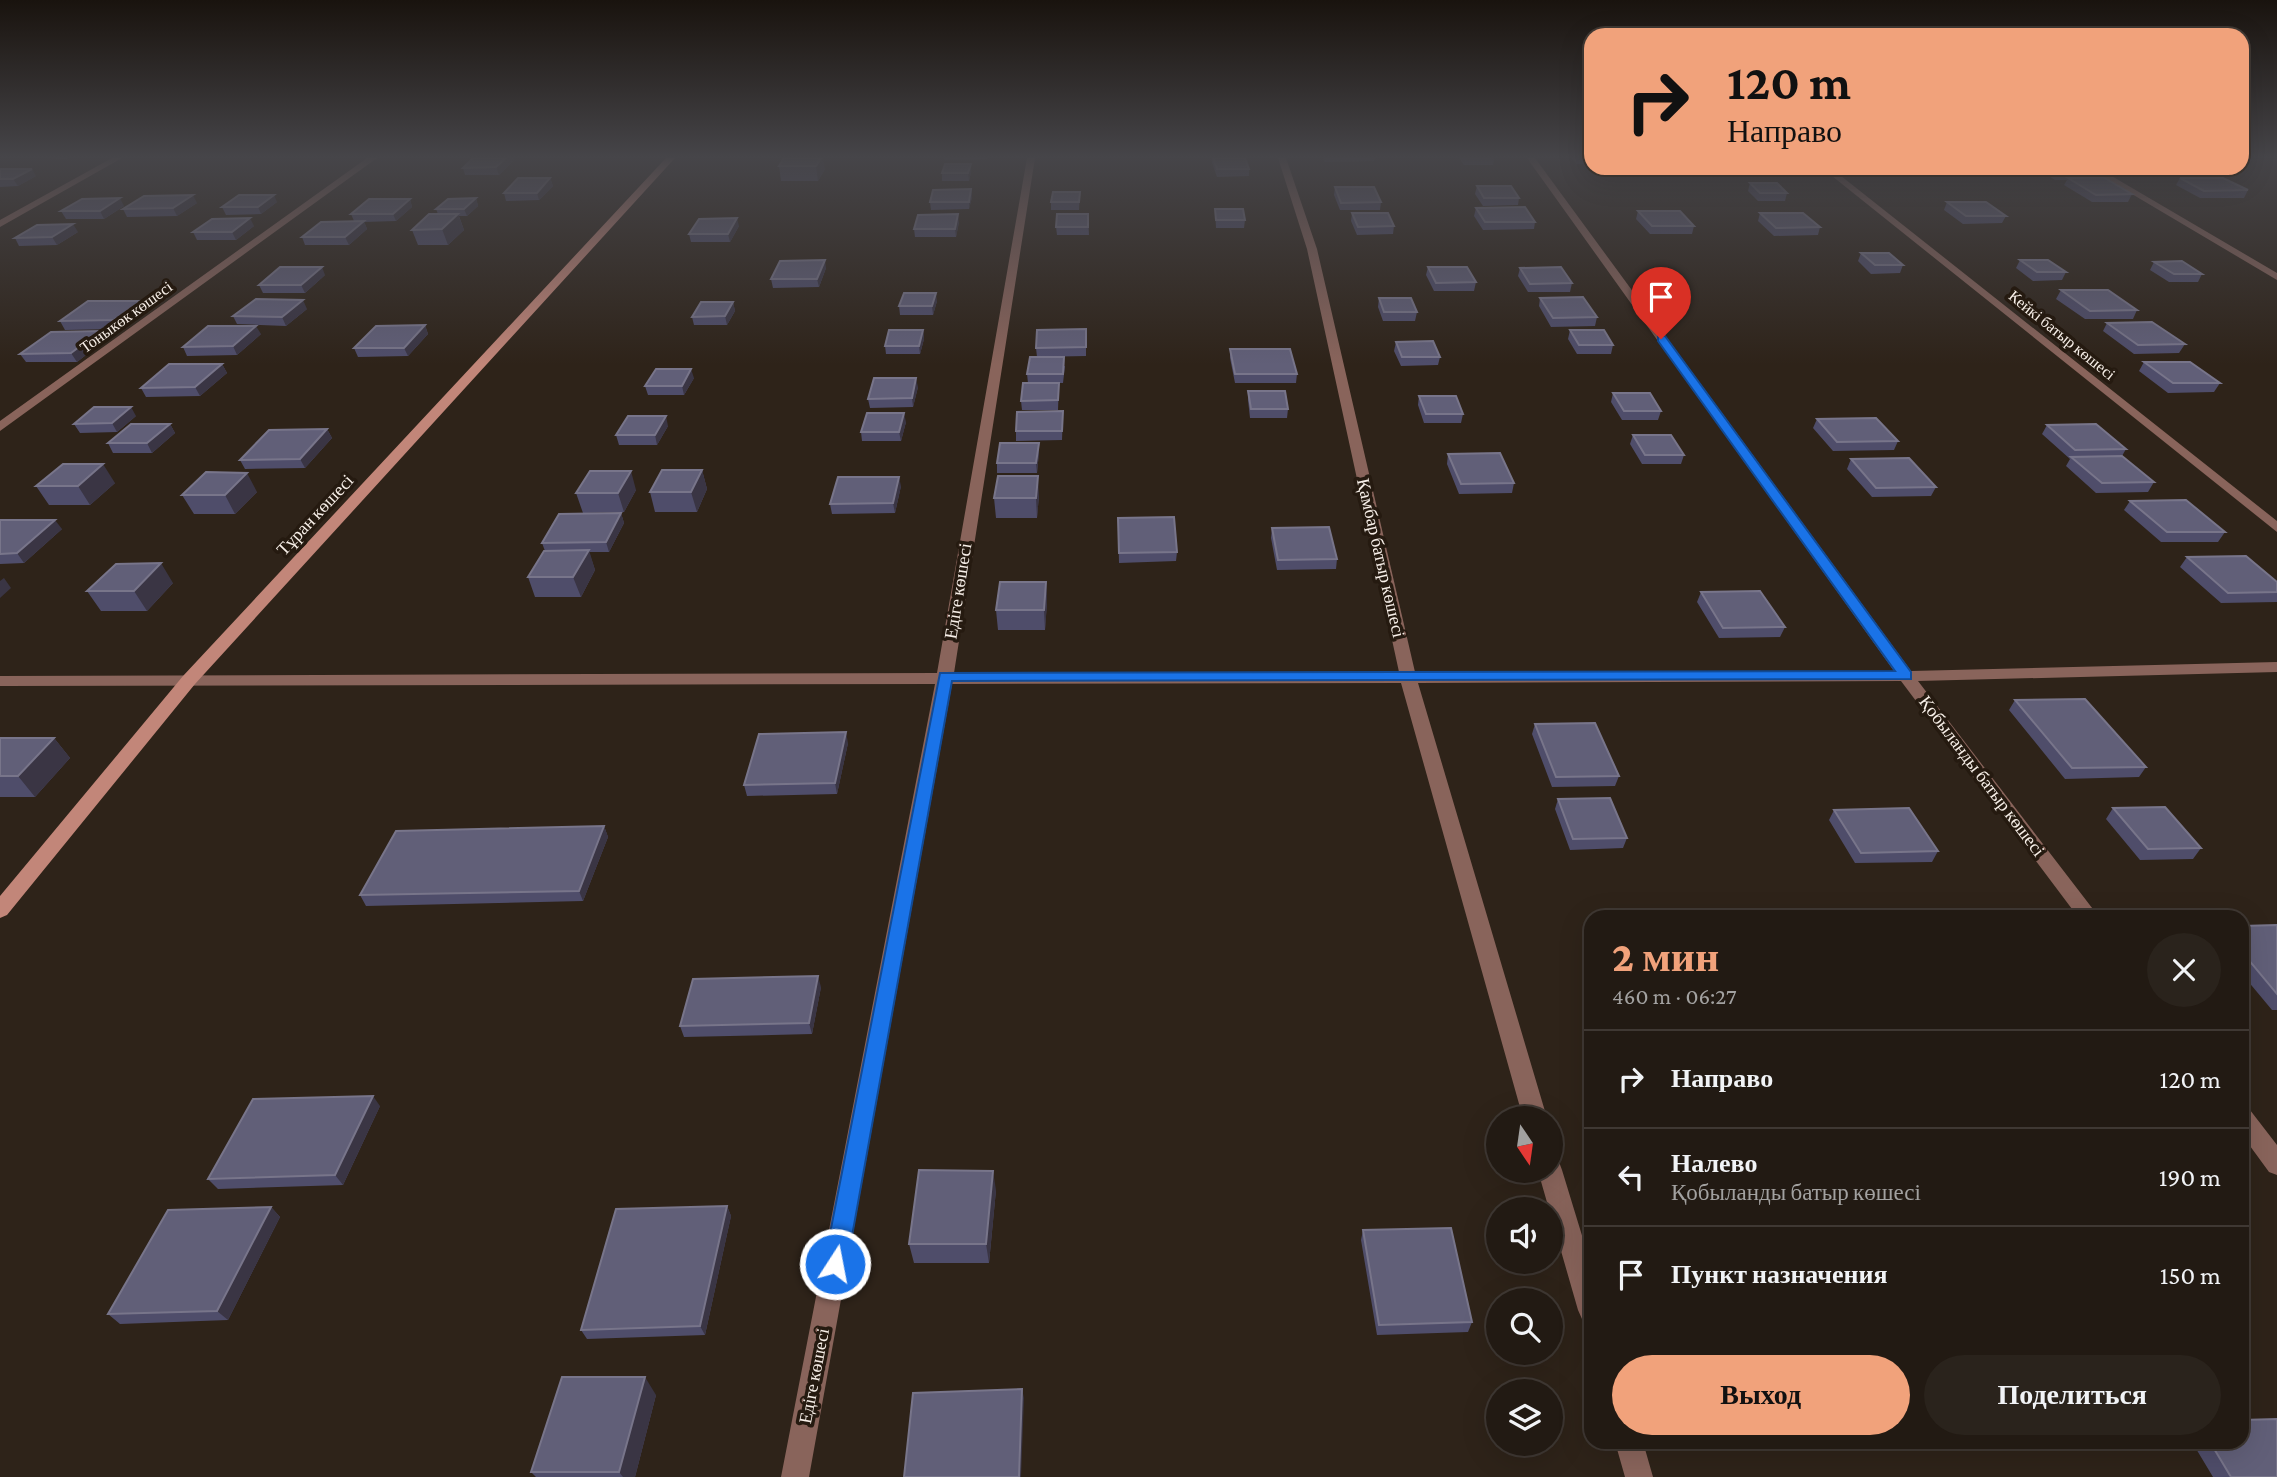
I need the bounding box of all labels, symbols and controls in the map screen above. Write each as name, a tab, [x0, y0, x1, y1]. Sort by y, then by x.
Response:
text: 120 m	[1727, 55, 1851, 110]
icon: right	[1612, 56, 1703, 147]
text: Направо	[1727, 113, 1842, 149]
pin	[1631, 267, 1691, 339]
street label: Тоныкөк көшесі	[77, 278, 176, 356]
icon: arrive	[1642, 278, 1680, 316]
street label: Кейкі батыр көшесі	[2005, 287, 2119, 384]
street label: Тұран көшесі	[273, 471, 357, 559]
street label: Қамбар батыр көшесі	[1353, 476, 1409, 640]
street label: Едіге көшесі	[941, 542, 975, 640]
street label: Қобыланды батыр көшесі	[1915, 692, 2049, 860]
text: 2 мин	[1612, 933, 1719, 980]
button: close	[2147, 933, 2221, 1007]
text: 460 m · 06:27	[1612, 983, 1737, 1009]
icon: right	[1612, 1060, 1650, 1098]
text: Направо	[1671, 1064, 1773, 1093]
text: 120 m	[2160, 1065, 2221, 1094]
north arrow	[1486, 1106, 1563, 1183]
map controls	[1486, 1106, 1563, 1456]
text: Налево	[1671, 1149, 1757, 1178]
icon: left	[1612, 1158, 1650, 1196]
text: 190 m	[2159, 1163, 2221, 1192]
text: Қобыланды батыр көшесі	[1671, 1179, 1921, 1205]
button: sound	[1486, 1197, 1563, 1274]
position arrow	[798, 1227, 872, 1301]
icon: arrive	[1612, 1256, 1650, 1294]
text: Пункт назначения	[1671, 1260, 1888, 1289]
text: 150 m	[2160, 1261, 2221, 1290]
button: search	[1486, 1288, 1563, 1365]
street label: Едіге көшесі	[795, 1327, 833, 1425]
button: Выход	[1612, 1355, 1910, 1435]
button: Поделиться	[1924, 1355, 2221, 1435]
button: layers	[1486, 1379, 1563, 1456]

